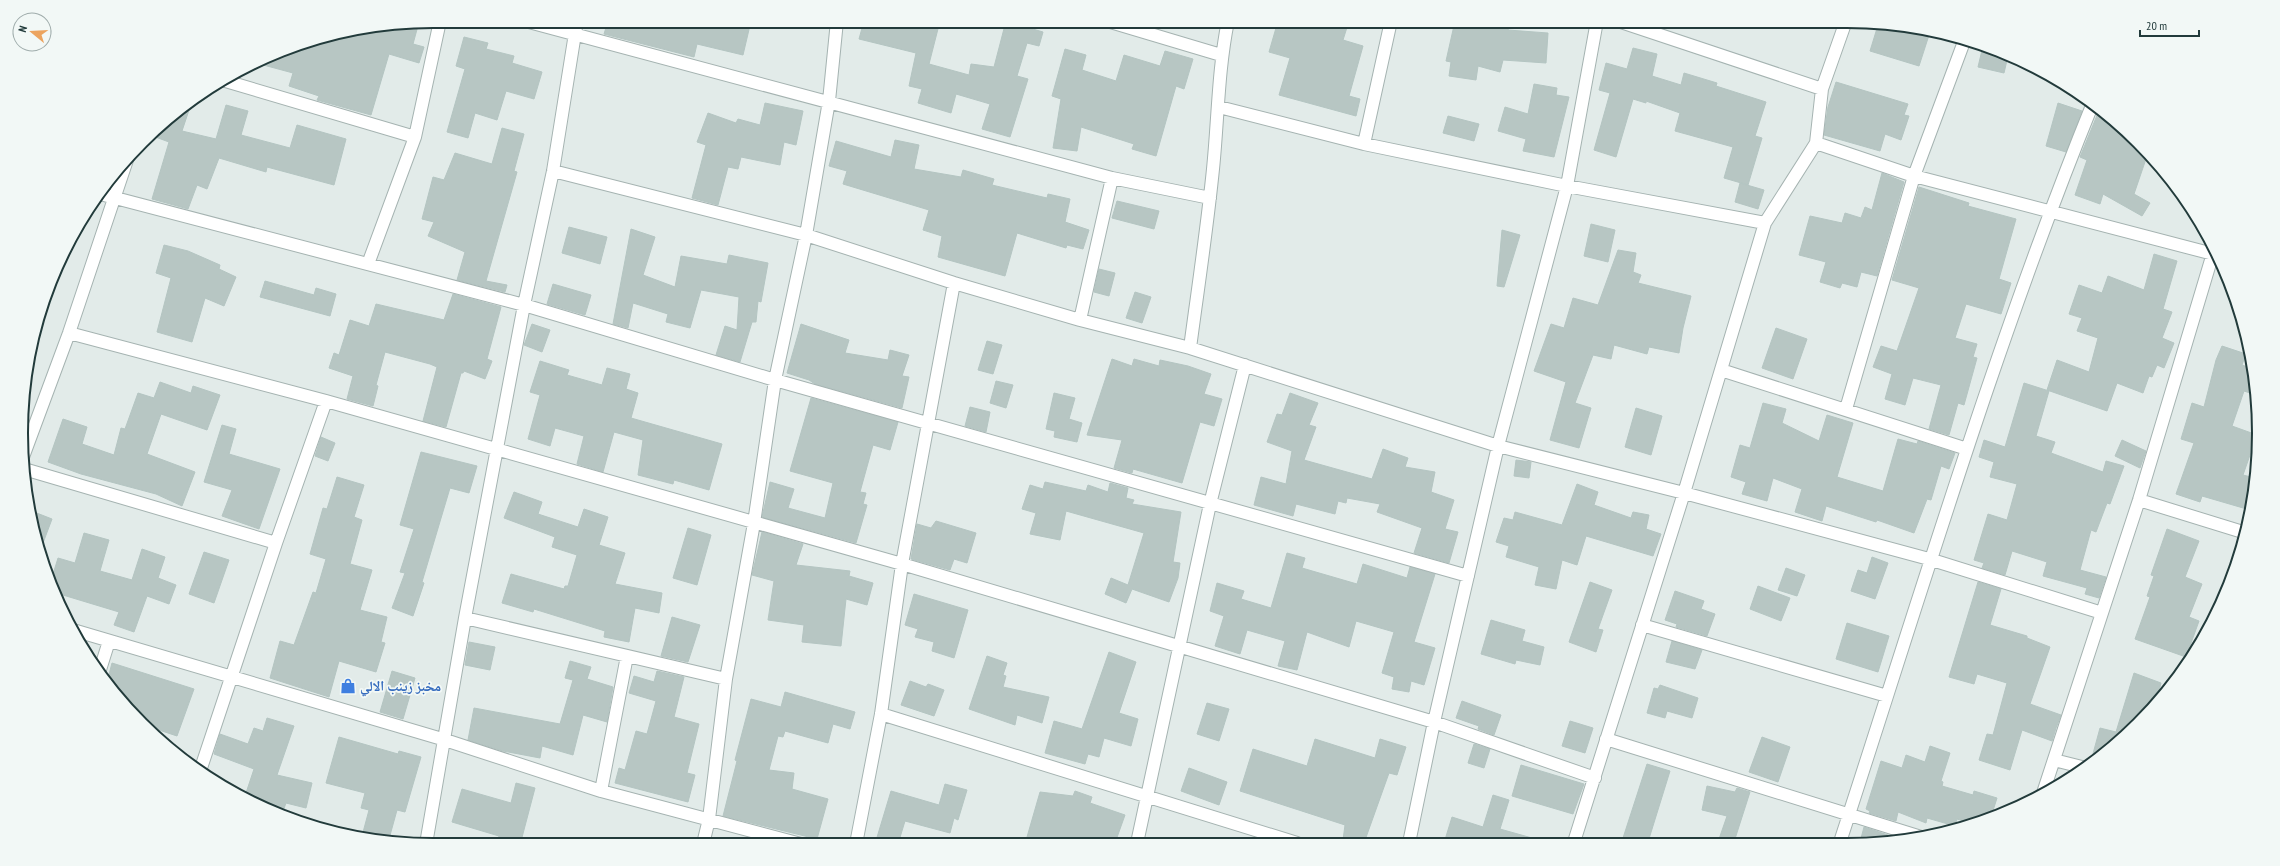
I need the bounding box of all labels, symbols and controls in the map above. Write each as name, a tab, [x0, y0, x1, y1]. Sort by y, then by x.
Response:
north arrow	[12, 12, 52, 52]
scale bar	[2140, 12, 2199, 38]
text: 20 m	[2146, 18, 2167, 33]
text: N	[15, 24, 30, 34]
shop icon: مخبز زينب الالي	[339, 677, 357, 695]
place label: مخبز زينب الالي	[360, 677, 441, 697]

